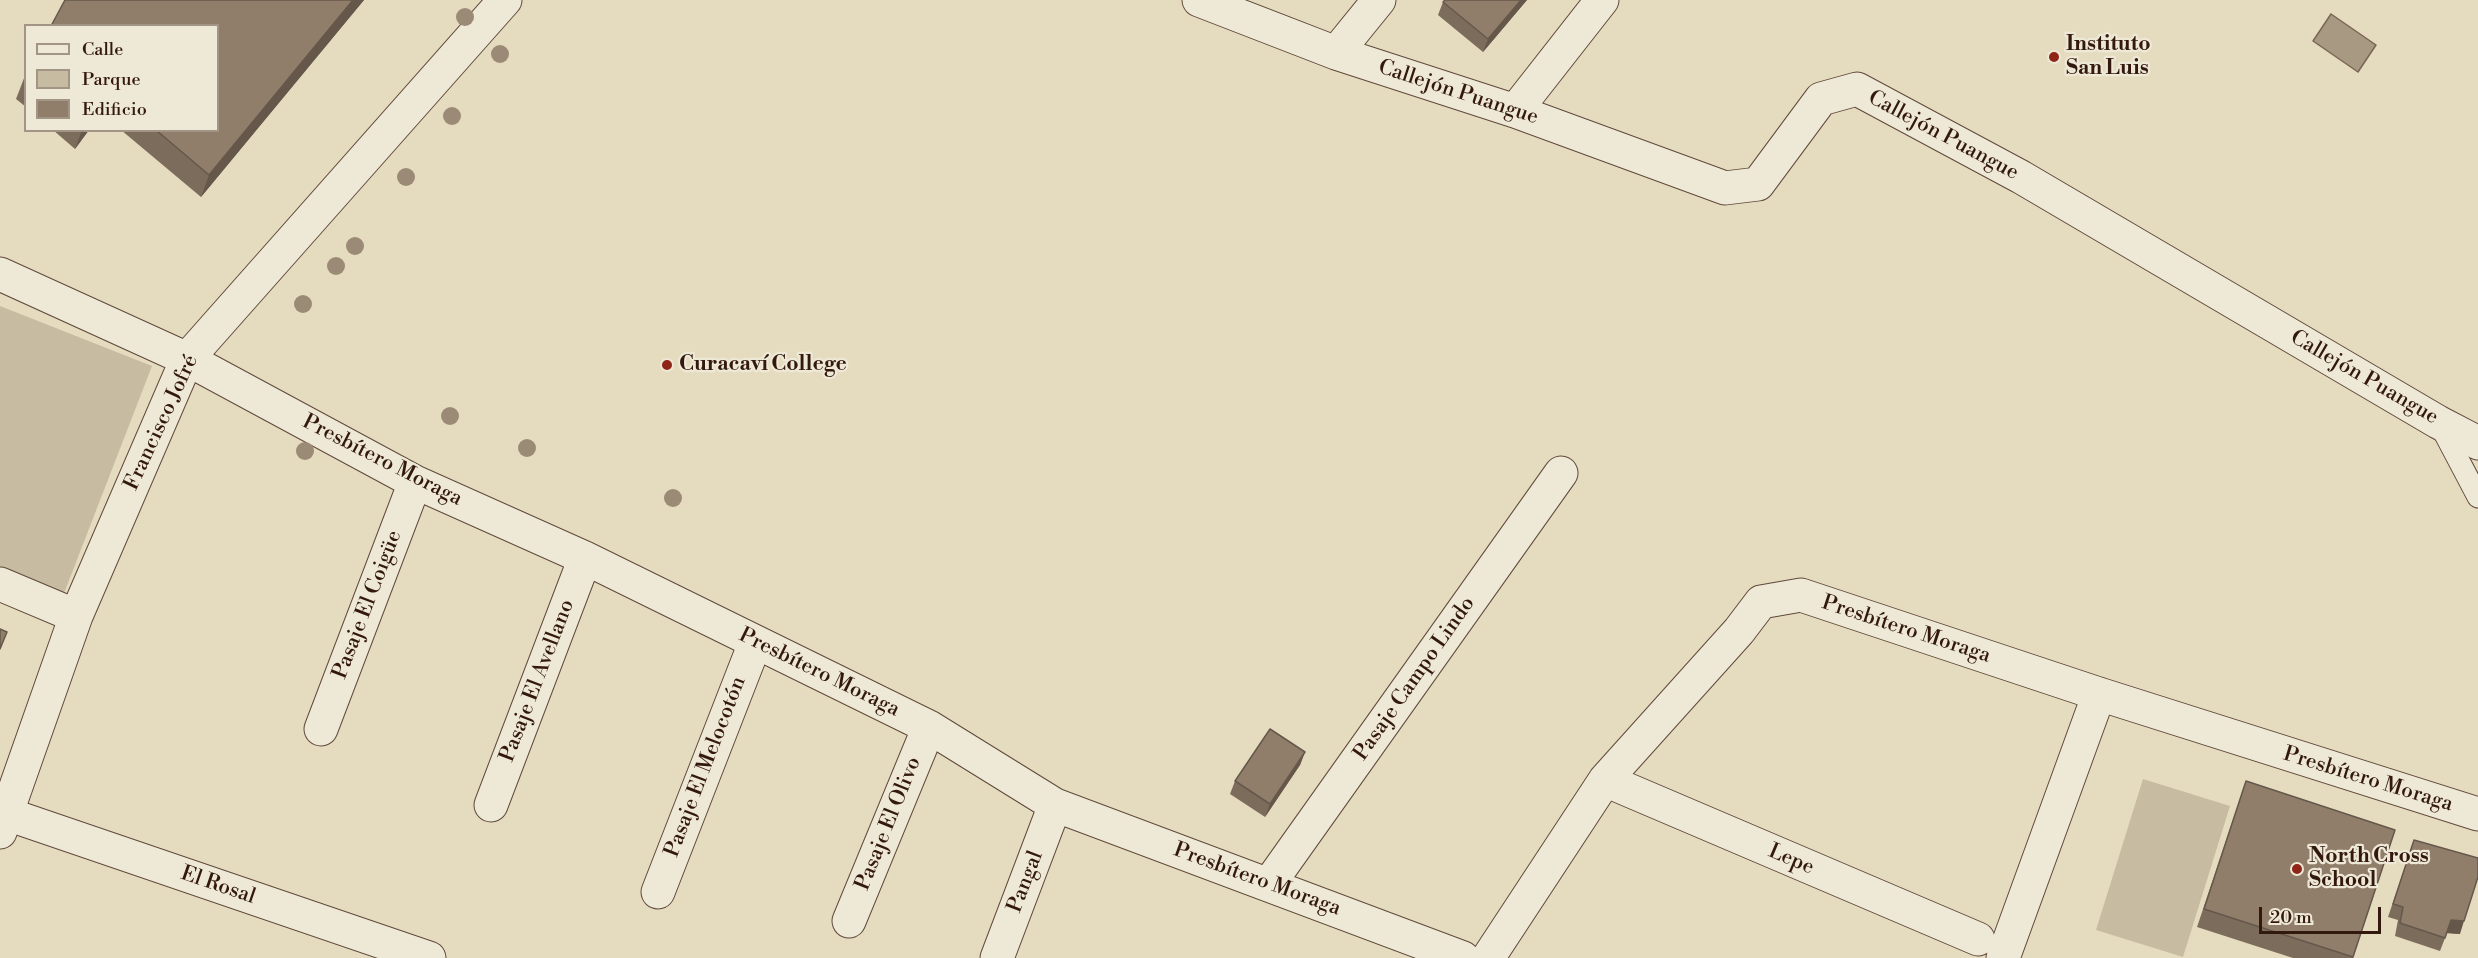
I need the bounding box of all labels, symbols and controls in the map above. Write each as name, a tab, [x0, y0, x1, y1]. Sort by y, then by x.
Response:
legend	[24, 24, 219, 132]
place label: Instituto San Luis	[2066, 32, 2151, 82]
text: Calle	[82, 38, 123, 61]
marker: Instituto San Luis	[2047, 50, 2061, 64]
street label: Callejón Puangue	[1375, 55, 1541, 131]
text: Parque	[82, 68, 141, 91]
street label: Callejón Puangue	[1863, 86, 2023, 186]
text: Edificio	[82, 98, 147, 121]
street label: Callejón Puangue	[2285, 325, 2443, 431]
street label: Francisco Jofré	[120, 351, 204, 495]
place label: Curacaví College	[679, 352, 847, 378]
marker: Curacaví College	[660, 358, 674, 372]
street label: Presbítero Moraga	[298, 410, 466, 512]
street label: Pasaje El Coigüe	[328, 527, 408, 683]
street label: Presbítero Moraga	[1818, 591, 1994, 669]
street label: Pasaje Campo Lindo	[1349, 592, 1481, 766]
street label: Pasaje El Avellano	[495, 596, 581, 766]
street label: Presbítero Moraga	[734, 623, 904, 723]
street label: Pasaje El Melocotón	[660, 673, 752, 861]
street label: Presbítero Moraga	[2280, 742, 2456, 818]
street label: Pasaje El Olivo	[851, 754, 927, 894]
street label: Presbítero Moraga	[1170, 838, 1344, 922]
street label: Lepe	[1764, 839, 1818, 881]
place label: North Cross School	[2309, 844, 2429, 894]
street label: Pangal	[1003, 848, 1049, 916]
street label: El Rosal	[177, 862, 259, 910]
marker: North Cross School	[2290, 862, 2304, 876]
scale bar	[2262, 895, 2384, 933]
text: 20 m	[2270, 906, 2312, 929]

